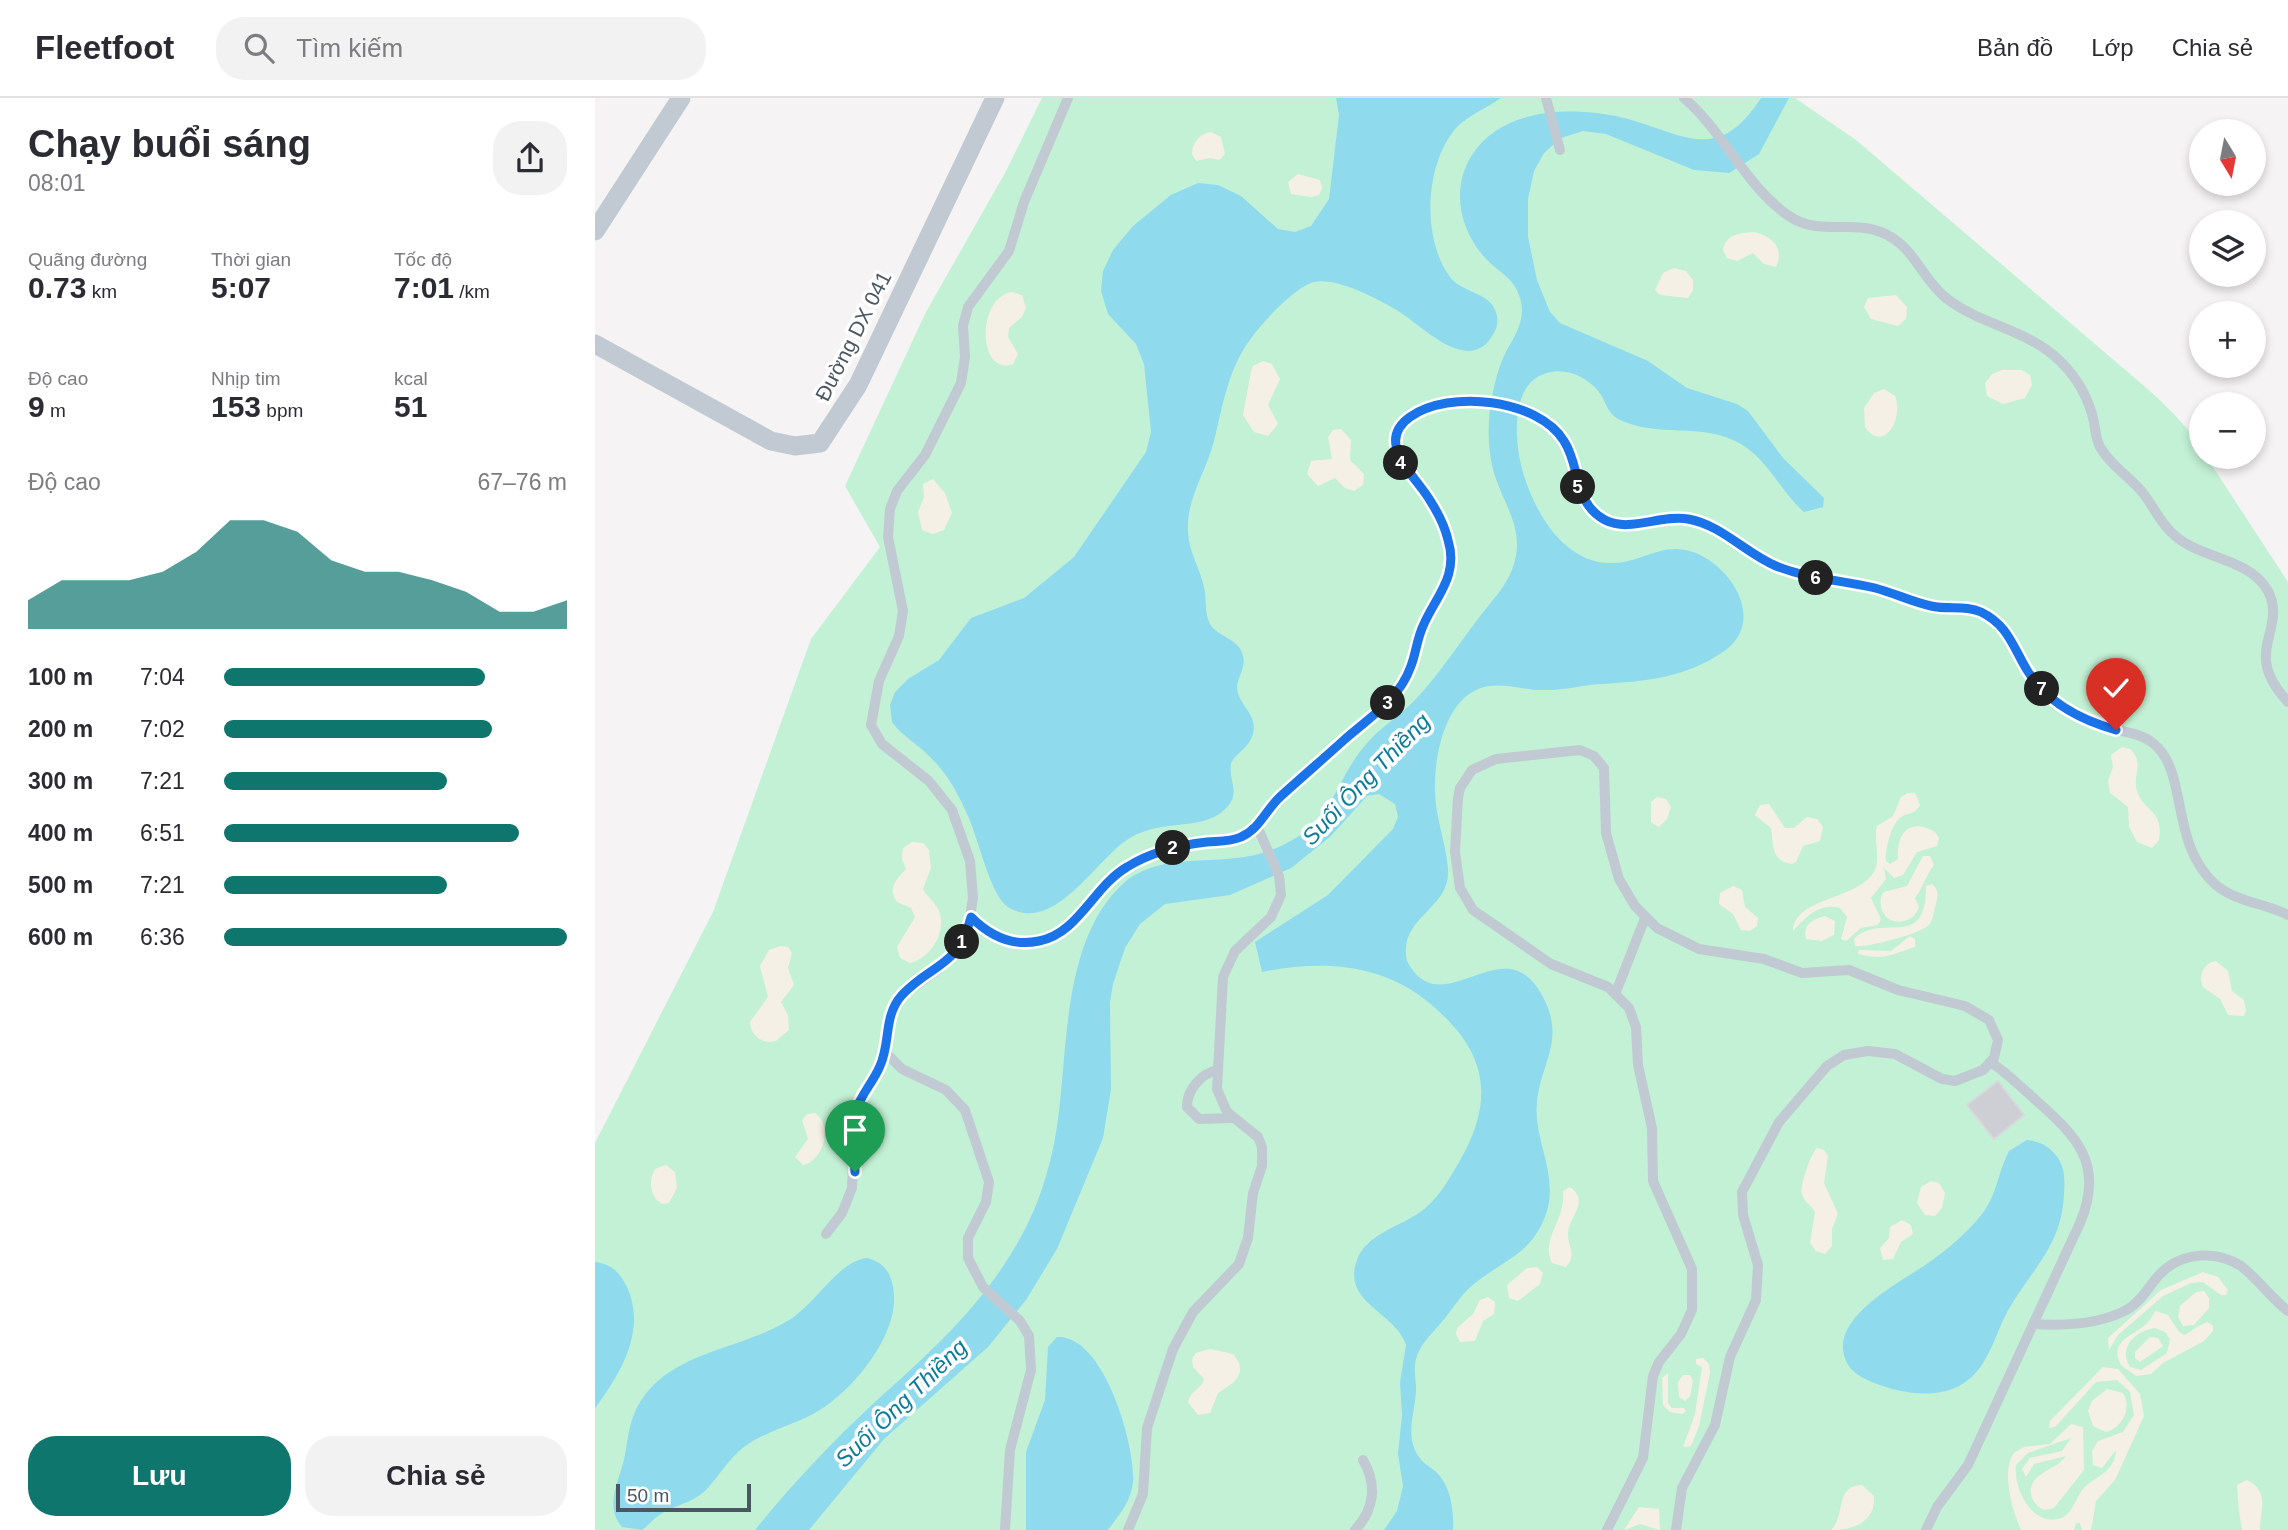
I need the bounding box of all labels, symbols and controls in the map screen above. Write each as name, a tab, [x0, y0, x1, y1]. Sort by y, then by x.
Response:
search box	[216, 17, 706, 80]
text: Fleetfoot	[35, 29, 174, 66]
icon: search	[240, 29, 278, 67]
text: Tìm kiếm	[296, 33, 403, 63]
text: Bản đồ	[1977, 34, 2053, 61]
text: Lớp	[2091, 34, 2134, 61]
text: Chia sẻ	[2172, 34, 2253, 61]
north arrow	[2189, 119, 2266, 196]
map controls	[2189, 119, 2266, 469]
button: share	[493, 121, 567, 195]
text: Chạy buổi sáng	[28, 123, 311, 165]
text: 08:01	[28, 170, 86, 196]
button: layers	[2189, 210, 2266, 287]
text: Quãng đường	[28, 249, 147, 270]
text: Thời gian	[211, 249, 291, 270]
text: Tốc độ	[394, 249, 452, 270]
street label: Đường DX 041	[810, 267, 896, 405]
text: 0.73	[28, 271, 86, 304]
text: 5:07	[211, 271, 271, 304]
text: 7:01	[394, 271, 454, 304]
text: km	[86, 281, 117, 302]
text: /km	[454, 281, 490, 302]
button: +	[2189, 301, 2266, 378]
text: Độ cao	[28, 368, 88, 389]
text: Nhịp tim	[211, 368, 281, 389]
text: kcal	[394, 368, 428, 389]
text: 9	[28, 390, 45, 423]
text: 153	[211, 390, 261, 423]
text: 51	[394, 390, 427, 423]
button: −	[2189, 392, 2266, 469]
text: m	[45, 400, 66, 421]
text: bpm	[261, 400, 303, 421]
pin: 4	[1383, 446, 1419, 480]
text: 4	[1395, 452, 1406, 473]
text: Độ cao	[28, 469, 101, 495]
text: 67–76 m	[477, 469, 567, 495]
pin: 5	[1560, 470, 1595, 504]
text: 5	[1572, 476, 1583, 497]
pin: 6	[1799, 560, 1833, 596]
text: 6	[1810, 567, 1821, 588]
pin	[2086, 658, 2146, 730]
text: 100 m	[28, 664, 93, 690]
text: 7:04	[140, 664, 185, 690]
icon: check	[2097, 669, 2135, 707]
pin: 7	[2025, 672, 2059, 706]
text: 7	[2036, 678, 2047, 699]
pin: 3	[1371, 686, 1405, 720]
text: 3	[1382, 692, 1393, 713]
water label: Suối Ông Thiềng	[1296, 707, 1435, 850]
text: 200 m	[28, 716, 93, 742]
text: 7:02	[140, 716, 185, 742]
text: 300 m	[28, 768, 93, 794]
text: 7:21	[140, 768, 185, 794]
text: 400 m	[28, 820, 93, 846]
text: 6:51	[140, 820, 185, 846]
pin: 2	[1155, 830, 1191, 866]
text: 2	[1167, 837, 1178, 858]
text: 500 m	[28, 872, 93, 898]
text: 7:21	[140, 872, 185, 898]
text: 600 m	[28, 924, 93, 950]
text: 6:36	[140, 924, 185, 950]
pin: 1	[945, 924, 979, 960]
text: 1	[956, 931, 967, 952]
pin	[825, 1100, 885, 1172]
icon: arrive	[836, 1111, 874, 1149]
water label: Suối Ông Thiềng	[829, 1333, 972, 1472]
button: Lưu	[28, 1436, 291, 1516]
button: Chia sẻ	[305, 1436, 567, 1516]
scale bar	[616, 1481, 751, 1513]
text: 50 m	[627, 1485, 669, 1506]

